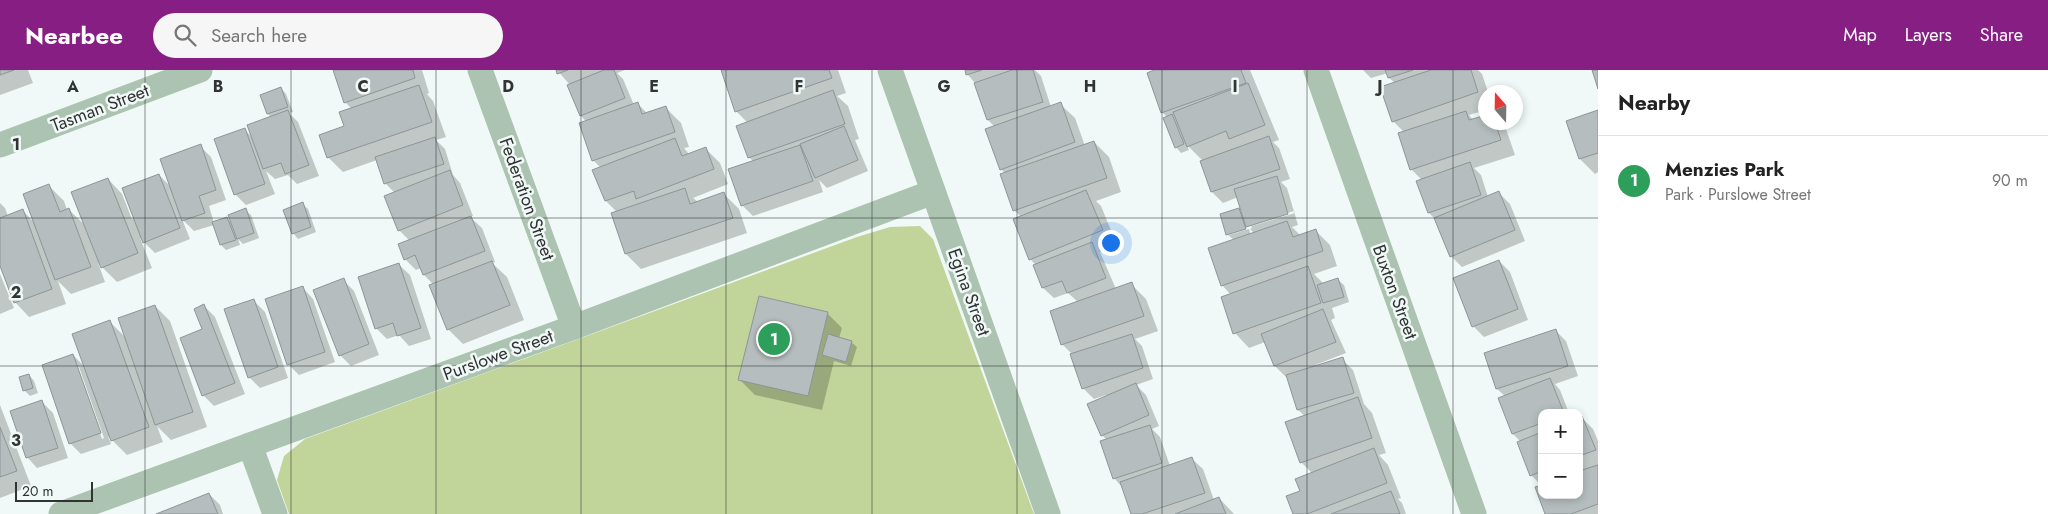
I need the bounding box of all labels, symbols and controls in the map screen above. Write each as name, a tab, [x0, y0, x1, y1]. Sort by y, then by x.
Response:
search box	[153, 13, 503, 58]
text: Nearbee	[25, 18, 123, 53]
icon: search	[171, 21, 199, 49]
text: Search here	[211, 22, 307, 49]
text: Map	[1843, 22, 1877, 48]
text: Layers	[1905, 22, 1952, 48]
text: Share	[1980, 22, 2023, 48]
text: A	[66, 75, 79, 98]
text: B	[213, 75, 223, 98]
text: C	[357, 75, 369, 98]
text: D	[502, 75, 514, 98]
text: E	[649, 75, 659, 98]
text: F	[795, 75, 803, 98]
text: G	[937, 75, 951, 98]
text: H	[1084, 75, 1096, 98]
text: I	[1232, 75, 1238, 98]
text: J	[1374, 75, 1383, 98]
street label: Tasman Street	[47, 77, 153, 139]
north arrow	[1478, 85, 1523, 130]
text: Nearby	[1618, 88, 1690, 118]
text: 1	[12, 133, 20, 156]
street label: Federation Street	[493, 134, 561, 265]
text: Menzies Park	[1665, 156, 1784, 183]
text: 1	[1630, 169, 1638, 192]
text: 90 m	[1992, 169, 2028, 192]
text: Park · Purslowe Street	[1665, 183, 1811, 206]
your location	[1098, 230, 1124, 256]
street label: Buxton Street	[1366, 241, 1424, 344]
street label: Egina Street	[941, 245, 997, 340]
text: 2	[11, 281, 21, 304]
pin: 1	[758, 320, 790, 358]
street label: Purslowe Street	[439, 323, 557, 387]
map controls	[1538, 409, 1583, 499]
button: +	[1538, 409, 1583, 454]
text: 3	[11, 429, 21, 452]
button: −	[1538, 454, 1583, 499]
scale bar	[15, 479, 92, 502]
text: 20 m	[22, 481, 54, 501]

